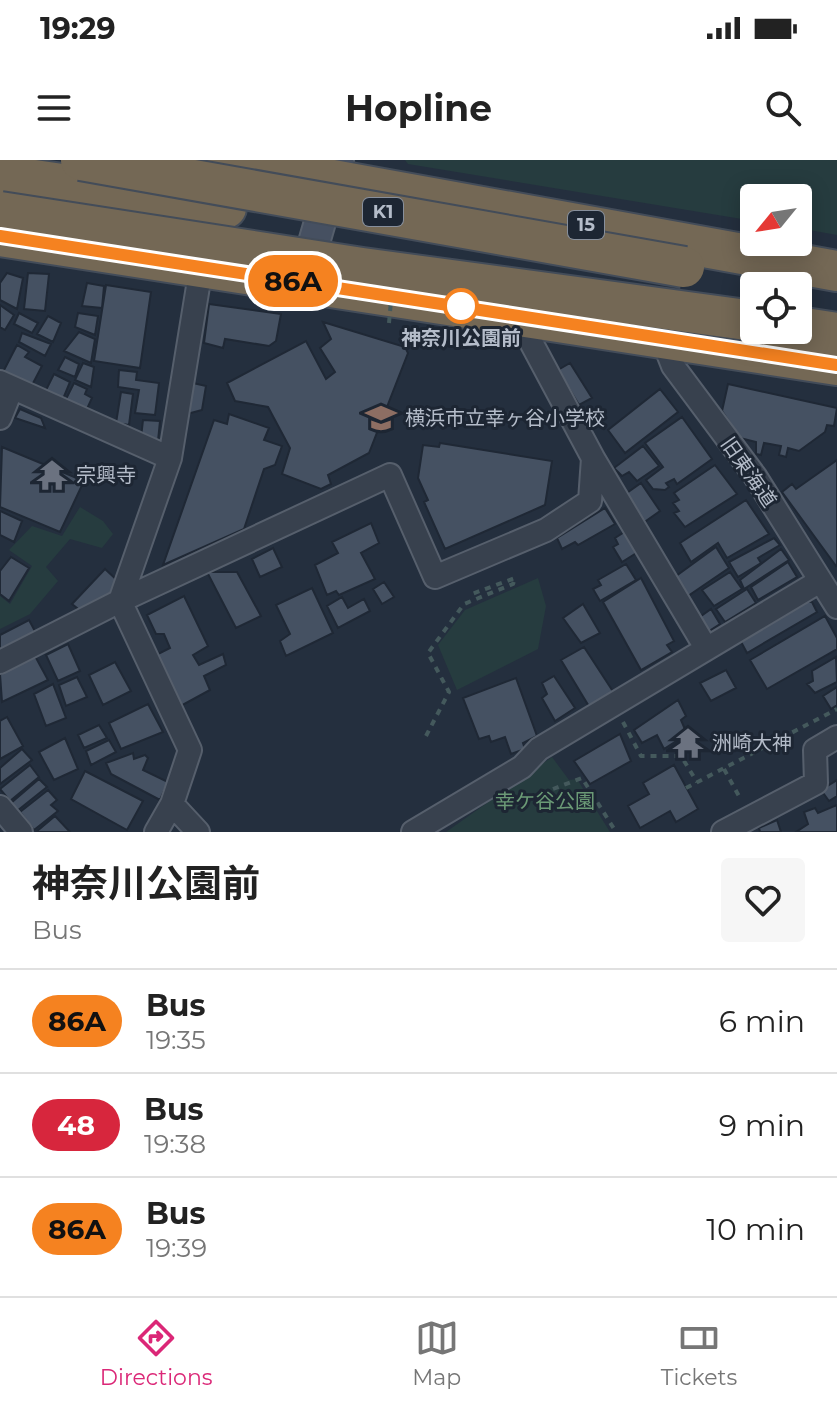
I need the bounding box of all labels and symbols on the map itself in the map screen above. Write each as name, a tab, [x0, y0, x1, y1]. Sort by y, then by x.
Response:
north arrow	[740, 184, 812, 256]
road number: K1	[363, 198, 403, 226]
road number: 15	[568, 211, 604, 239]
line badge: 86A	[247, 255, 339, 307]
marker: 神奈川公園前	[444, 289, 478, 323]
place label: 神奈川公園前	[401, 326, 521, 350]
school or university icon: 横浜市立幸ヶ谷小学校	[364, 401, 398, 435]
place label: 横浜市立幸ヶ谷小学校	[405, 406, 605, 430]
street label: 旧東海道	[716, 432, 782, 512]
temple icon: 宗興寺	[35, 458, 69, 492]
place label: 宗興寺	[76, 463, 136, 487]
temple icon: 洲崎大神	[671, 726, 705, 760]
place label: 洲崎大神	[712, 731, 792, 755]
park label: 幸ケ谷公園	[495, 789, 595, 813]

